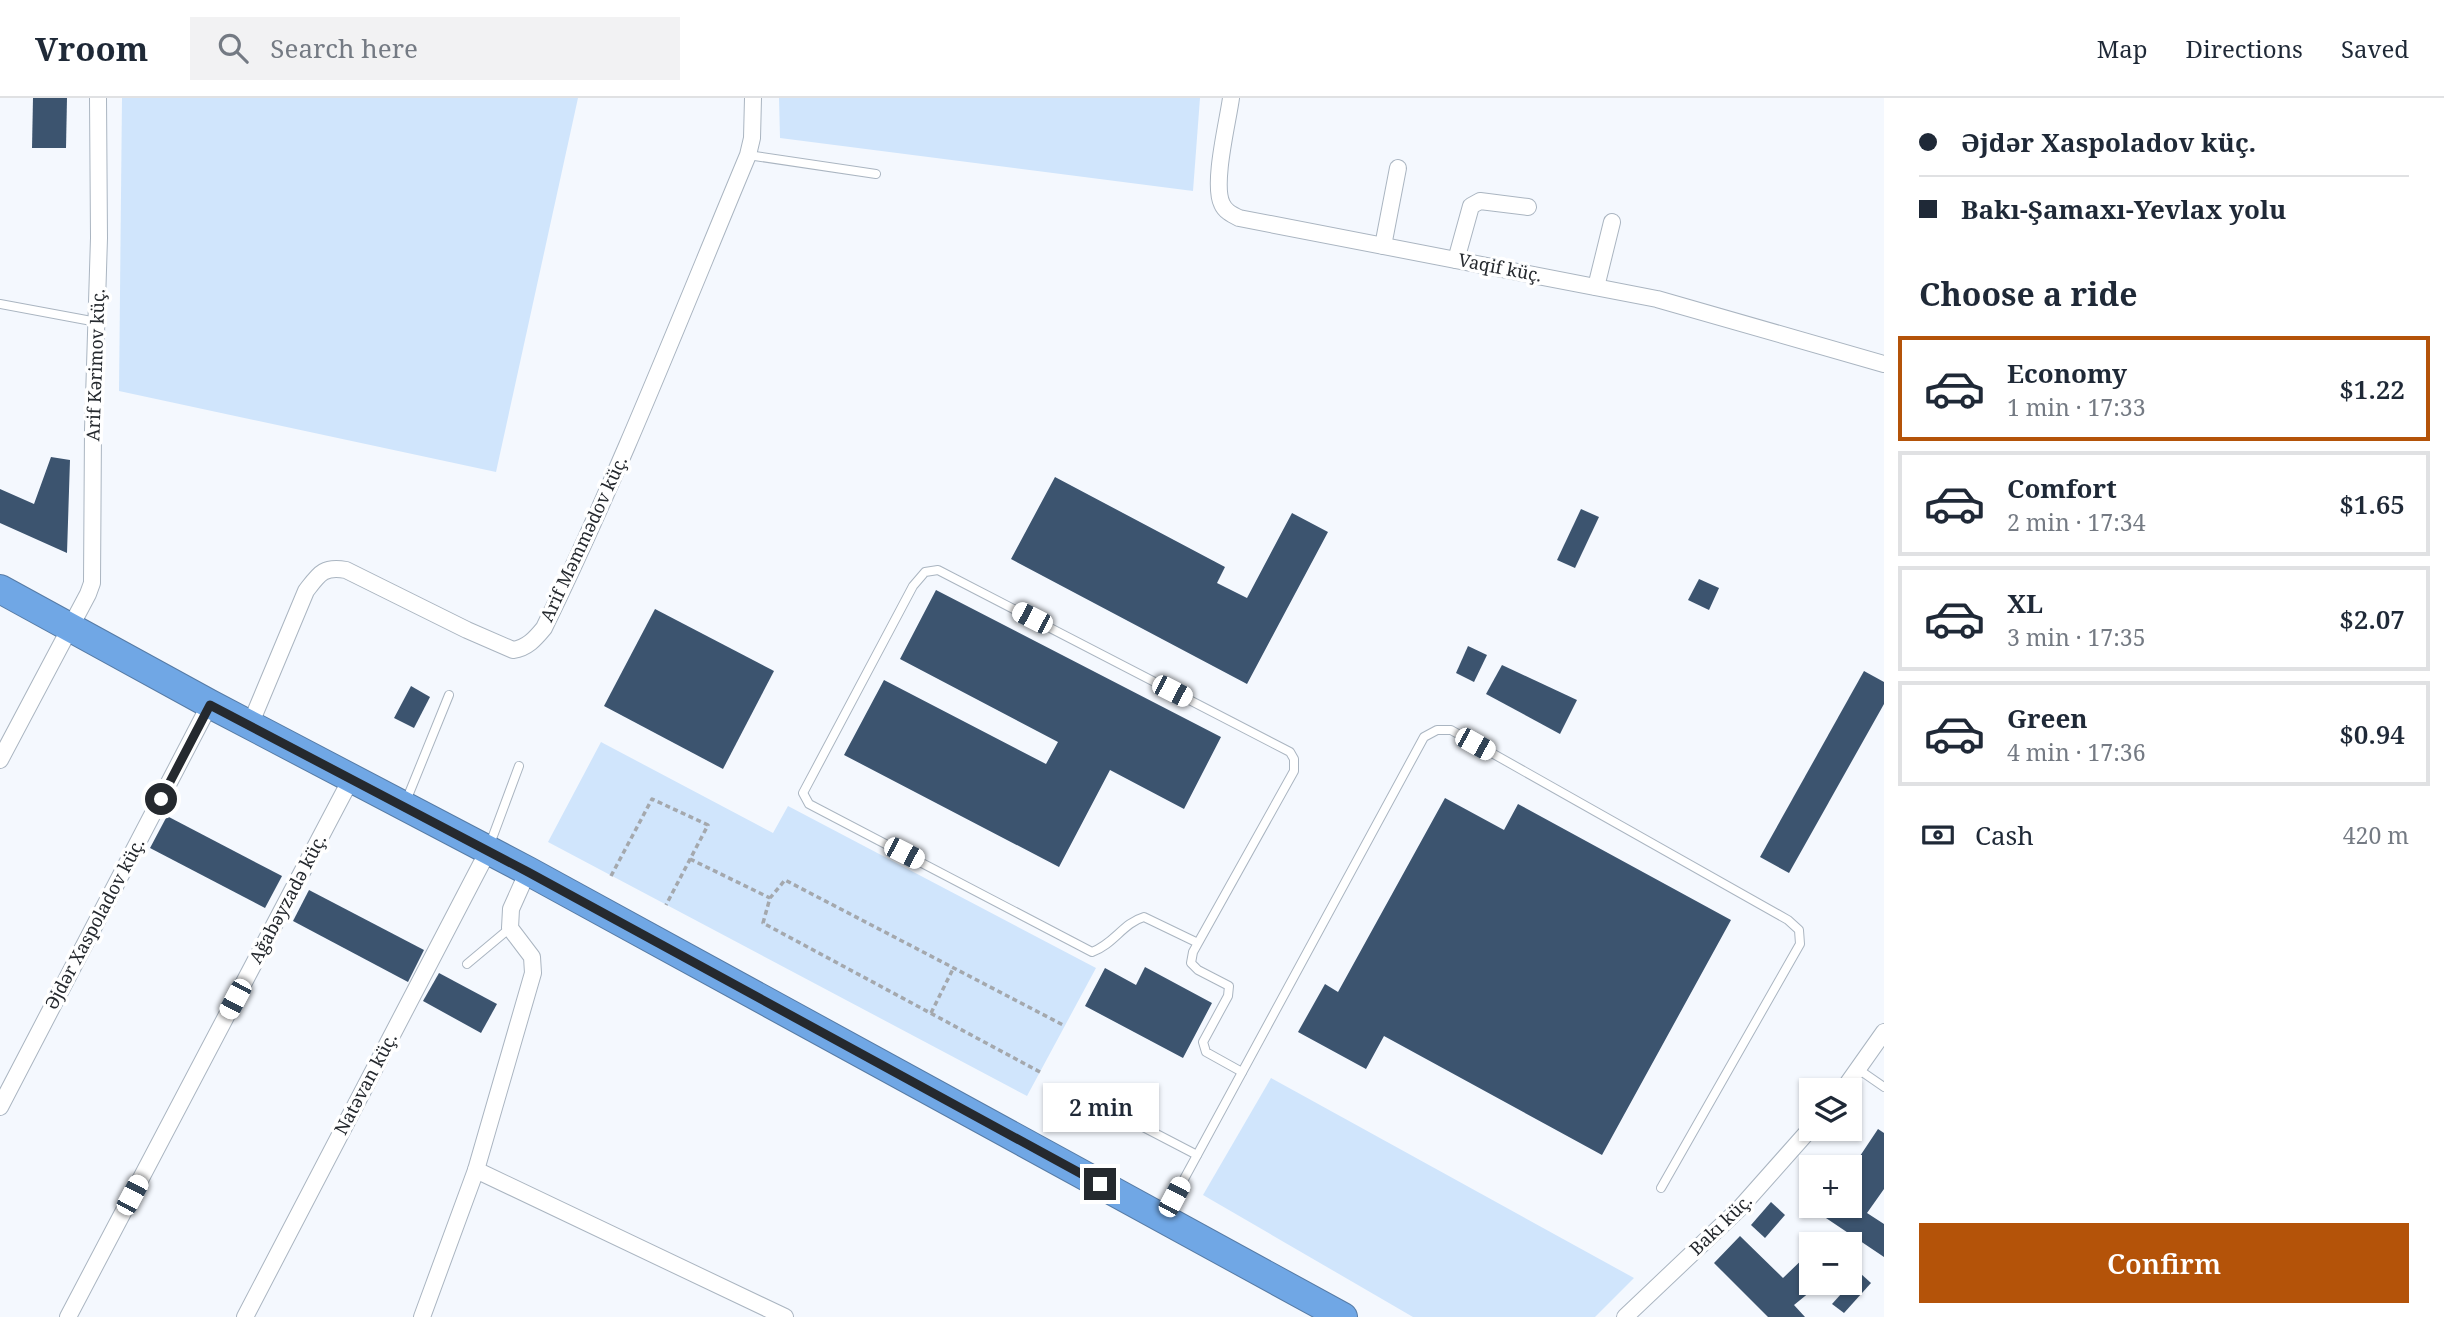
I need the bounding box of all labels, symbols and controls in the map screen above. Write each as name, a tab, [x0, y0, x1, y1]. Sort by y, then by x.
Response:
search box	[190, 17, 680, 80]
text: Vroom	[35, 26, 148, 71]
icon: search	[214, 29, 252, 67]
text: Search here	[270, 30, 418, 66]
text: Map	[2097, 32, 2148, 65]
text: Directions	[2186, 32, 2303, 65]
text: Saved	[2341, 32, 2409, 65]
text: Əjdər Xaspoladov küç.	[1961, 124, 2256, 160]
text: Bakı-Şamaxı-Yevlax yolu	[1961, 191, 2286, 227]
street label: Vaqif küç.	[1456, 247, 1544, 287]
text: Choose a ride	[1919, 272, 2138, 315]
street label: Arif Kərimov küç.	[80, 288, 110, 442]
text: Economy	[2007, 355, 2127, 391]
icon: car	[1923, 357, 1986, 420]
text: $1.22	[2339, 371, 2405, 407]
text: 1 min · 17:33	[2007, 391, 2145, 423]
street label: Arif Məmmədov küç.	[534, 452, 632, 625]
text: Comfort	[2007, 470, 2117, 506]
icon: car	[1923, 472, 1986, 535]
text: $1.65	[2339, 486, 2405, 522]
text: 2 min · 17:34	[2007, 506, 2145, 538]
text: XL	[2007, 585, 2043, 621]
icon: car	[1923, 587, 1986, 650]
car	[1009, 599, 1056, 637]
text: $2.07	[2339, 601, 2405, 637]
text: 3 min · 17:35	[2007, 621, 2145, 653]
car	[1149, 672, 1196, 710]
text: Green	[2007, 700, 2088, 736]
icon: car	[1923, 702, 1986, 765]
text: $0.94	[2339, 716, 2405, 752]
car	[1452, 725, 1499, 763]
text: 4 min · 17:36	[2007, 736, 2145, 768]
route start	[145, 783, 177, 815]
icon: cash	[1919, 816, 1957, 854]
text: Cash	[1975, 817, 2034, 853]
text: 420 m	[2343, 819, 2409, 851]
street label: Ağabəyzadə küç.	[243, 830, 331, 967]
street label: Əjdər Xaspoladov küç.	[39, 834, 150, 1013]
car	[881, 834, 928, 872]
car	[216, 976, 255, 1022]
street label: Natəvan küç.	[328, 1028, 402, 1139]
map controls	[1799, 1078, 1862, 1295]
button: layers	[1799, 1078, 1862, 1141]
callout: 2 min	[1042, 1082, 1158, 1132]
text: 2 min	[1069, 1091, 1133, 1123]
button: +	[1799, 1155, 1862, 1218]
route end	[1084, 1168, 1116, 1200]
car	[113, 1172, 152, 1218]
car	[1155, 1174, 1194, 1220]
street label: Bakı küç.	[1684, 1188, 1757, 1260]
button: Confirm	[1919, 1223, 2409, 1303]
button: −	[1799, 1232, 1862, 1295]

